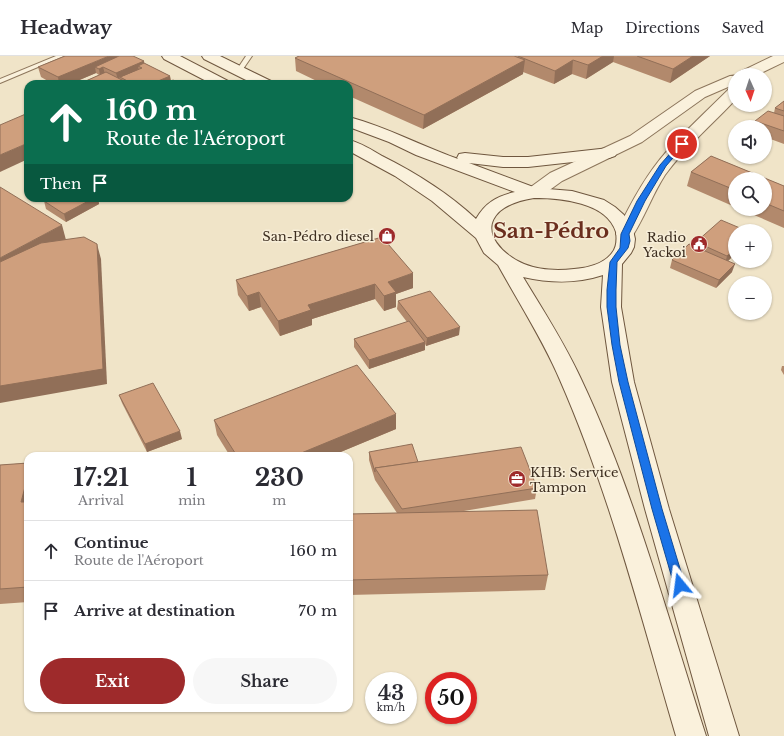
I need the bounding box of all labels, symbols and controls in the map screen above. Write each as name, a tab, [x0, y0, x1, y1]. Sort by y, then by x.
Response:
text: Headway	[20, 16, 112, 39]
text: Map	[571, 19, 603, 37]
text: Directions	[625, 19, 700, 37]
text: Saved	[722, 19, 764, 37]
north arrow	[728, 68, 772, 112]
map controls	[728, 68, 772, 320]
text: 160 m	[106, 93, 197, 128]
icon: ahead	[40, 96, 92, 148]
button: sound	[728, 120, 772, 164]
pin	[665, 127, 699, 161]
text: Route de l'Aéroport	[106, 128, 286, 150]
icon: arrive	[671, 133, 693, 155]
icon: arrive	[89, 172, 111, 194]
button: search	[728, 172, 772, 216]
text: Then	[40, 174, 81, 193]
district label: San-Pédro	[493, 218, 609, 244]
button: +	[728, 224, 772, 268]
shop icon: San-Pédro diesel	[377, 226, 397, 246]
place label: San-Pédro diesel	[262, 228, 374, 245]
place label: Radio Yackoi	[642, 229, 687, 261]
public building icon: Radio Yackoi	[689, 234, 709, 254]
button: −	[728, 276, 772, 320]
text: 17:21	[73, 463, 129, 492]
text: 1	[187, 463, 197, 492]
text: 230	[255, 463, 304, 492]
place label: KHB: Service Tampon	[530, 464, 618, 496]
office icon: KHB: Service Tampon	[507, 469, 527, 489]
text: Arrival	[78, 492, 124, 509]
text: min	[178, 492, 206, 509]
text: m	[272, 492, 286, 509]
text: Continue	[74, 533, 149, 552]
icon: ahead	[40, 540, 62, 562]
text: 160 m	[290, 541, 337, 560]
text: Route de l'Aéroport	[74, 552, 204, 569]
position arrow	[659, 564, 701, 606]
icon: arrive	[40, 600, 62, 622]
text: Arrive at destination	[74, 601, 235, 620]
text: 70 m	[298, 601, 337, 620]
button: Exit	[40, 658, 185, 704]
button: Share	[193, 658, 337, 704]
speed limit sign: 50	[425, 672, 477, 724]
text: 43	[378, 681, 404, 705]
text: km/h	[377, 701, 405, 714]

